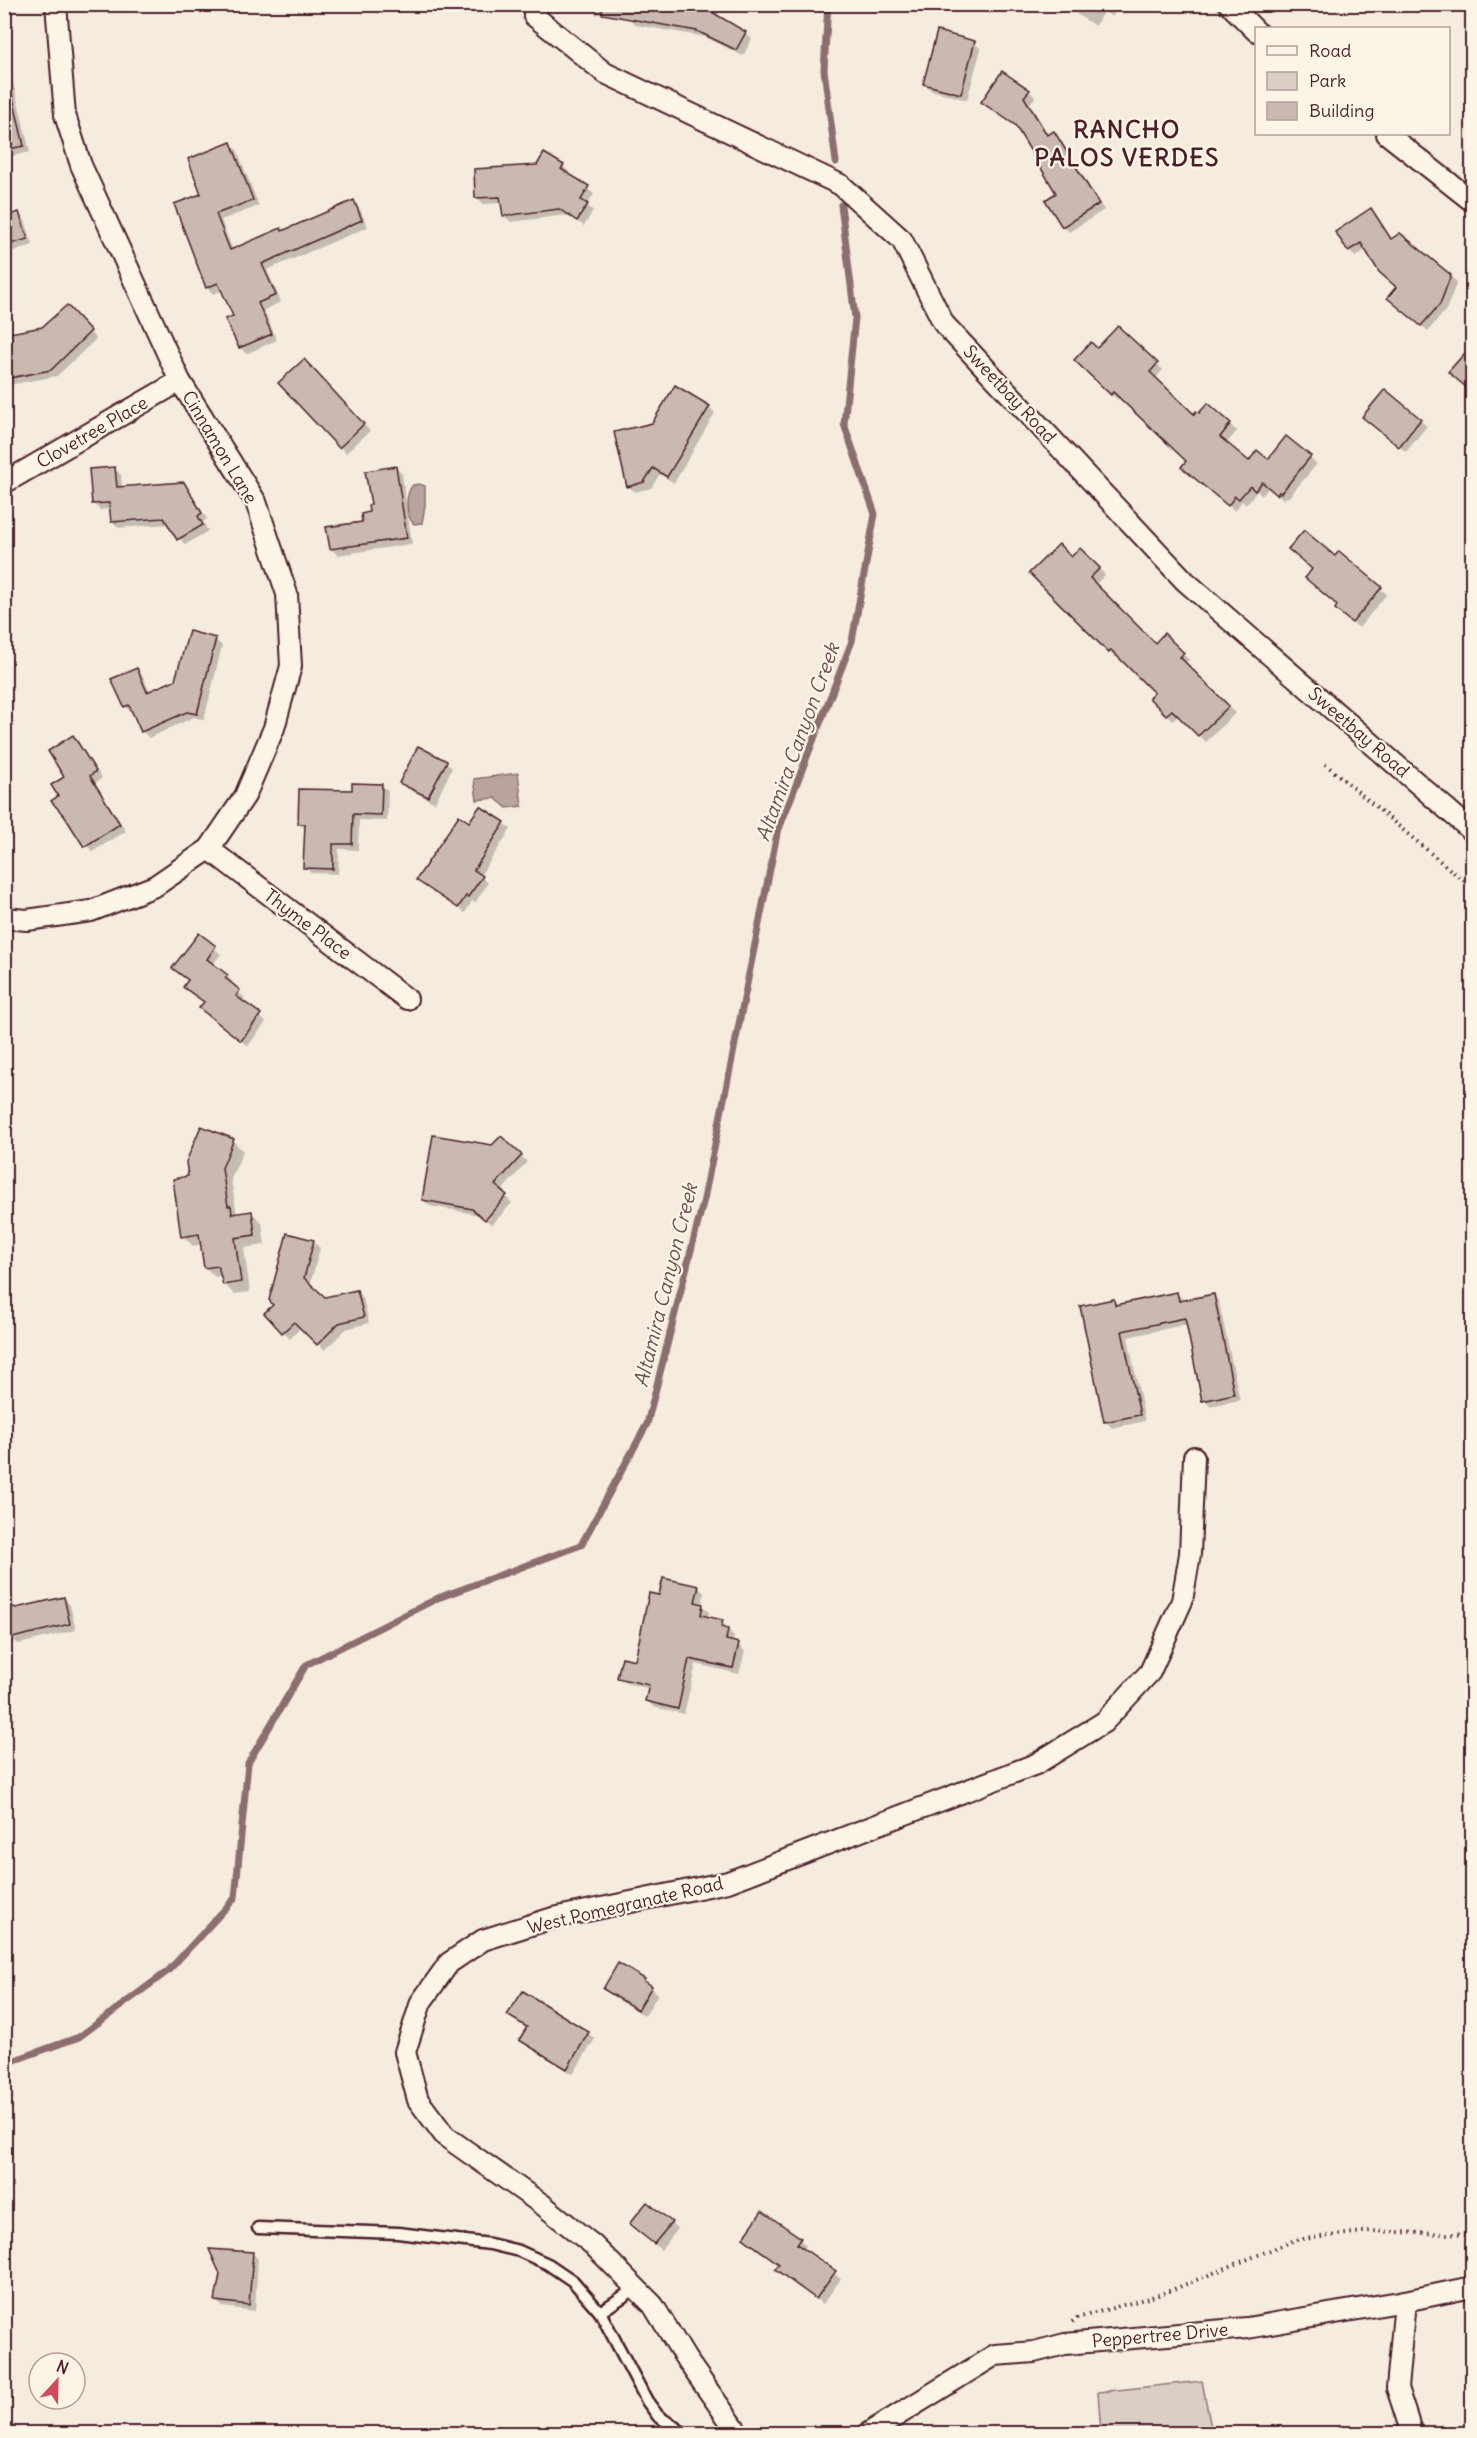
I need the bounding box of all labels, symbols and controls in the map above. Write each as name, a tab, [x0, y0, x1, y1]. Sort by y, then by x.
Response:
legend	[1255, 27, 1450, 135]
text: Road	[1309, 39, 1352, 62]
text: Park	[1309, 69, 1346, 92]
text: Building	[1309, 99, 1374, 122]
district label: RANCHO PALOS VERDES	[1034, 114, 1220, 172]
street label: Sweetbay Road	[959, 340, 1062, 448]
street label: Cinnamon Lane	[177, 386, 263, 508]
street label: Clovetree Place	[32, 391, 152, 473]
water label: Altamira Canyon Creek	[750, 638, 845, 844]
street label: Sweetbay Road	[1304, 682, 1415, 782]
street label: Thyme Place	[260, 884, 356, 964]
water label: Altamira Canyon Creek	[628, 1179, 703, 1389]
street label: West Pomegranate Road	[525, 1871, 726, 1939]
street label: Peppertree Drive	[1091, 2318, 1229, 2352]
north arrow	[27, 2351, 87, 2411]
text: N	[54, 2356, 71, 2378]

